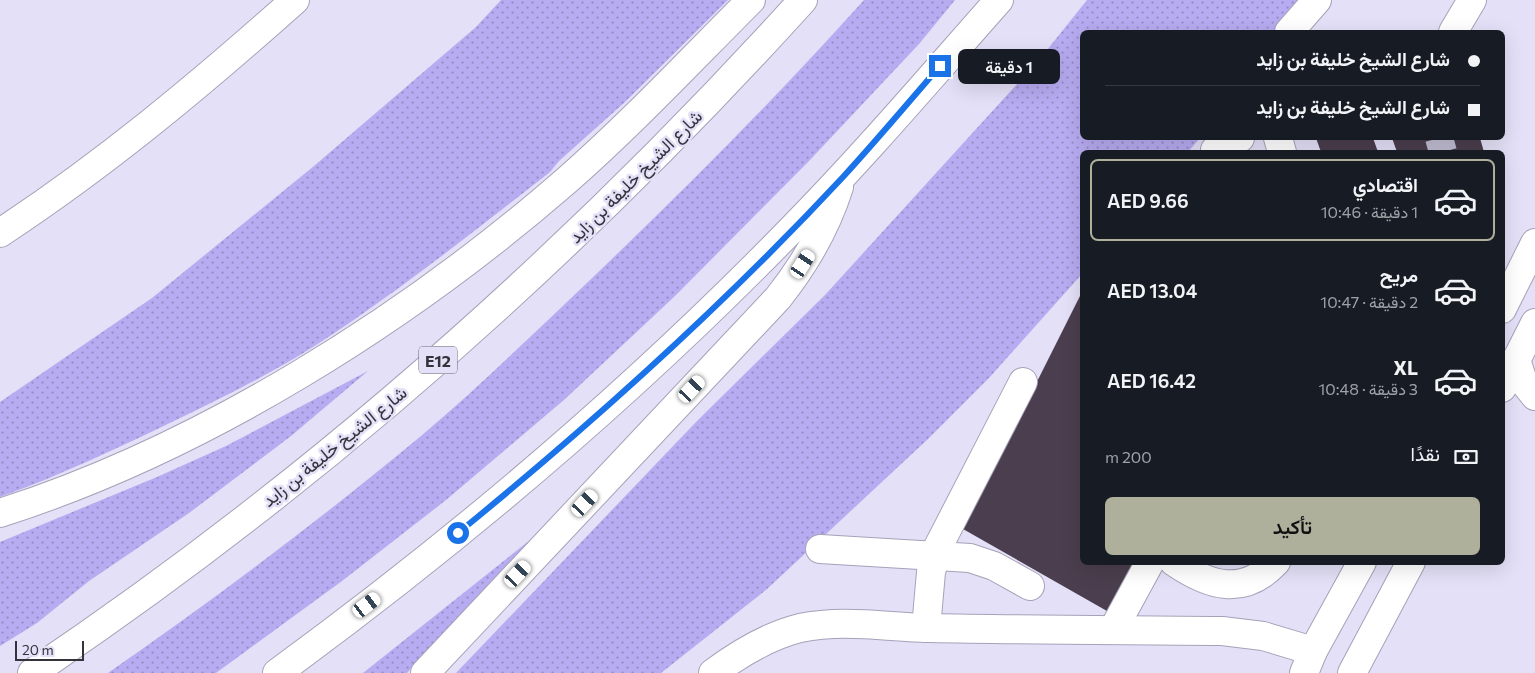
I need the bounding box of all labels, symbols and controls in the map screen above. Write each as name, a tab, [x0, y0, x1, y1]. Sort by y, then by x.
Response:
text: شارع الشيخ خليفة بن زايد	[1256, 47, 1450, 70]
callout: 1 دقيقة	[958, 48, 1060, 84]
route end	[929, 55, 951, 77]
text: 1 دقيقة	[985, 57, 1033, 76]
text: شارع الشيخ خليفة بن زايد	[1256, 95, 1450, 118]
street label: شارع الشيخ خليفة بن زايد	[564, 105, 708, 249]
text: اقتصادي	[1353, 173, 1418, 196]
icon: car	[1433, 178, 1478, 223]
text: AED 9.66	[1107, 189, 1189, 212]
text: 1 دقيقة · 10:46	[1321, 202, 1418, 221]
car	[788, 247, 817, 281]
text: مريح	[1380, 263, 1418, 286]
icon: car	[1433, 268, 1478, 313]
text: AED 13.04	[1107, 279, 1197, 302]
text: 2 دقيقة · 10:47	[1320, 292, 1418, 311]
road number: E12	[419, 346, 457, 374]
text: XL	[1393, 356, 1418, 379]
icon: car	[1433, 358, 1478, 403]
text: AED 16.42	[1107, 369, 1196, 392]
car	[676, 373, 707, 405]
text: 3 دقيقة · 10:48	[1318, 379, 1418, 398]
street label: شارع الشيخ خليفة بن زايد	[257, 381, 412, 513]
text: نقدًا	[1411, 442, 1440, 465]
icon: cash	[1452, 443, 1480, 471]
text: 200 m	[1105, 447, 1152, 466]
car	[569, 487, 600, 519]
button: تأكيد	[1105, 497, 1480, 555]
route start	[447, 522, 469, 544]
car	[502, 558, 533, 590]
car	[350, 590, 383, 620]
scale bar	[15, 638, 84, 661]
text: 20 m	[22, 641, 54, 658]

